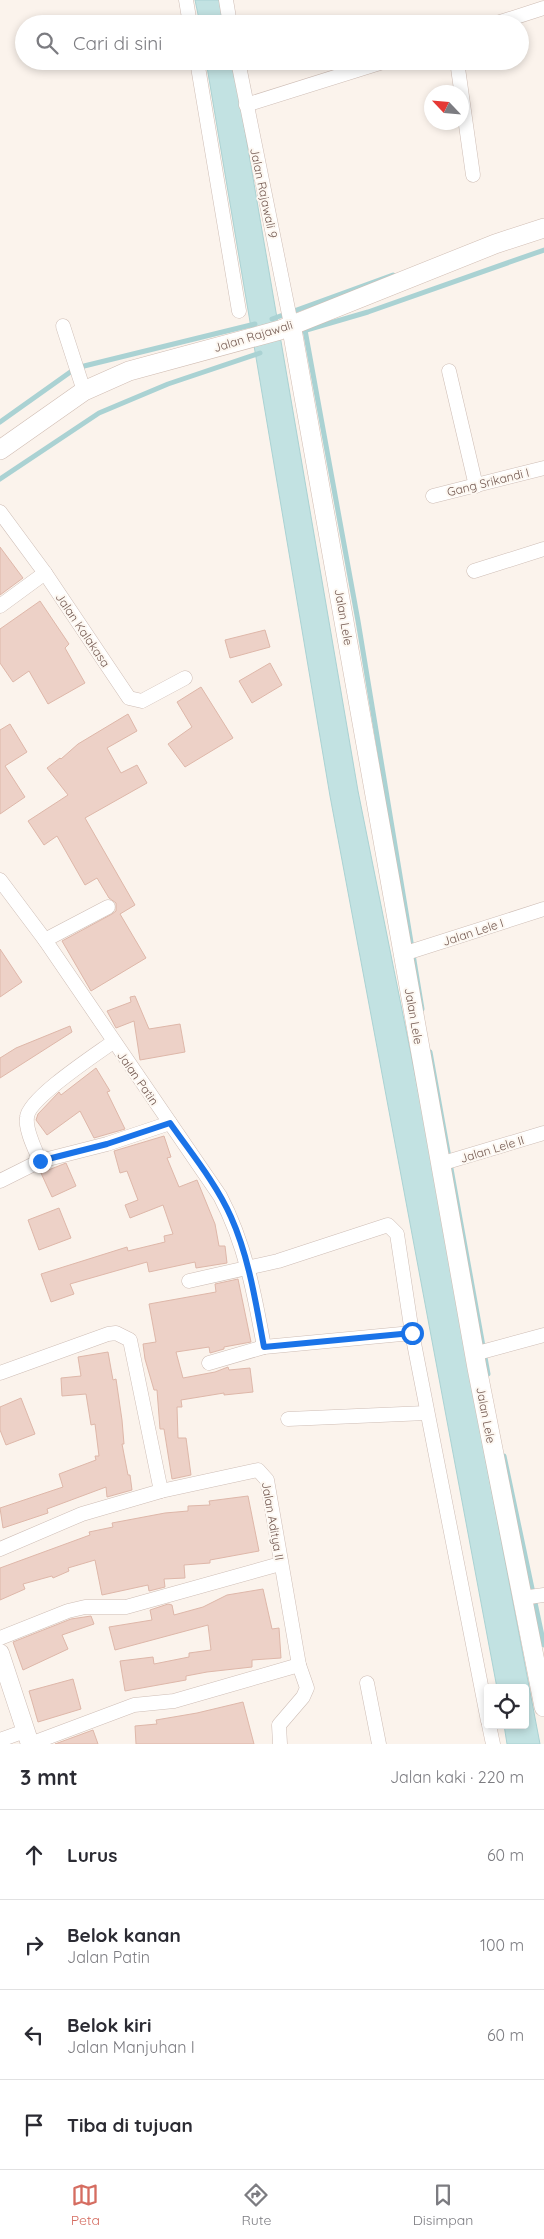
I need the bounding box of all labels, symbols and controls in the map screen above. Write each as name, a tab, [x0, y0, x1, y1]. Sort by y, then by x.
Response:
search box	[15, 15, 529, 70]
icon: search	[33, 29, 61, 57]
text: Cari di sini	[73, 31, 162, 55]
north arrow	[424, 85, 469, 130]
street label: Jalan Rajawali 9	[247, 147, 281, 240]
street label: Jalan Rajawali	[212, 317, 294, 355]
street label: Gang Srikandi I	[445, 465, 531, 499]
street label: Jalan Lele	[332, 588, 356, 647]
street label: Jalan Kalakasa	[53, 590, 113, 670]
street label: Jalan Lele I	[441, 915, 505, 949]
street label: Jalan Lele	[402, 987, 426, 1046]
street label: Jalan Patin	[114, 1048, 162, 1108]
street label: Jalan Lele II	[458, 1132, 526, 1166]
route end	[29, 1150, 52, 1173]
route start	[401, 1322, 424, 1345]
street label: Jalan Lele	[473, 1386, 499, 1445]
street label: Jalan Aditya II	[259, 1481, 287, 1561]
map controls	[484, 1684, 529, 1729]
button: locate	[484, 1684, 529, 1729]
text: 3 mnt	[20, 1764, 78, 1790]
text: Jalan kaki · 220 m	[390, 1767, 524, 1787]
icon: ahead	[20, 1841, 48, 1869]
text: Lurus	[67, 1843, 117, 1867]
text: 60 m	[487, 1845, 524, 1865]
text: Belok kanan	[67, 1923, 181, 1947]
icon: right	[20, 1931, 48, 1959]
text: 100 m	[480, 1935, 524, 1955]
text: Jalan Patin	[67, 1947, 150, 1967]
text: Belok kiri	[67, 2013, 152, 2037]
icon: left	[20, 2021, 48, 2049]
text: 60 m	[487, 2025, 524, 2045]
text: Jalan Manjuhan I	[67, 2037, 195, 2057]
icon: arrive	[20, 2111, 48, 2139]
text: Tiba di tujuan	[67, 2113, 193, 2137]
tab: Peta	[71, 2181, 100, 2229]
tab: Rute	[242, 2181, 271, 2229]
tab: Disimpan	[413, 2181, 473, 2229]

